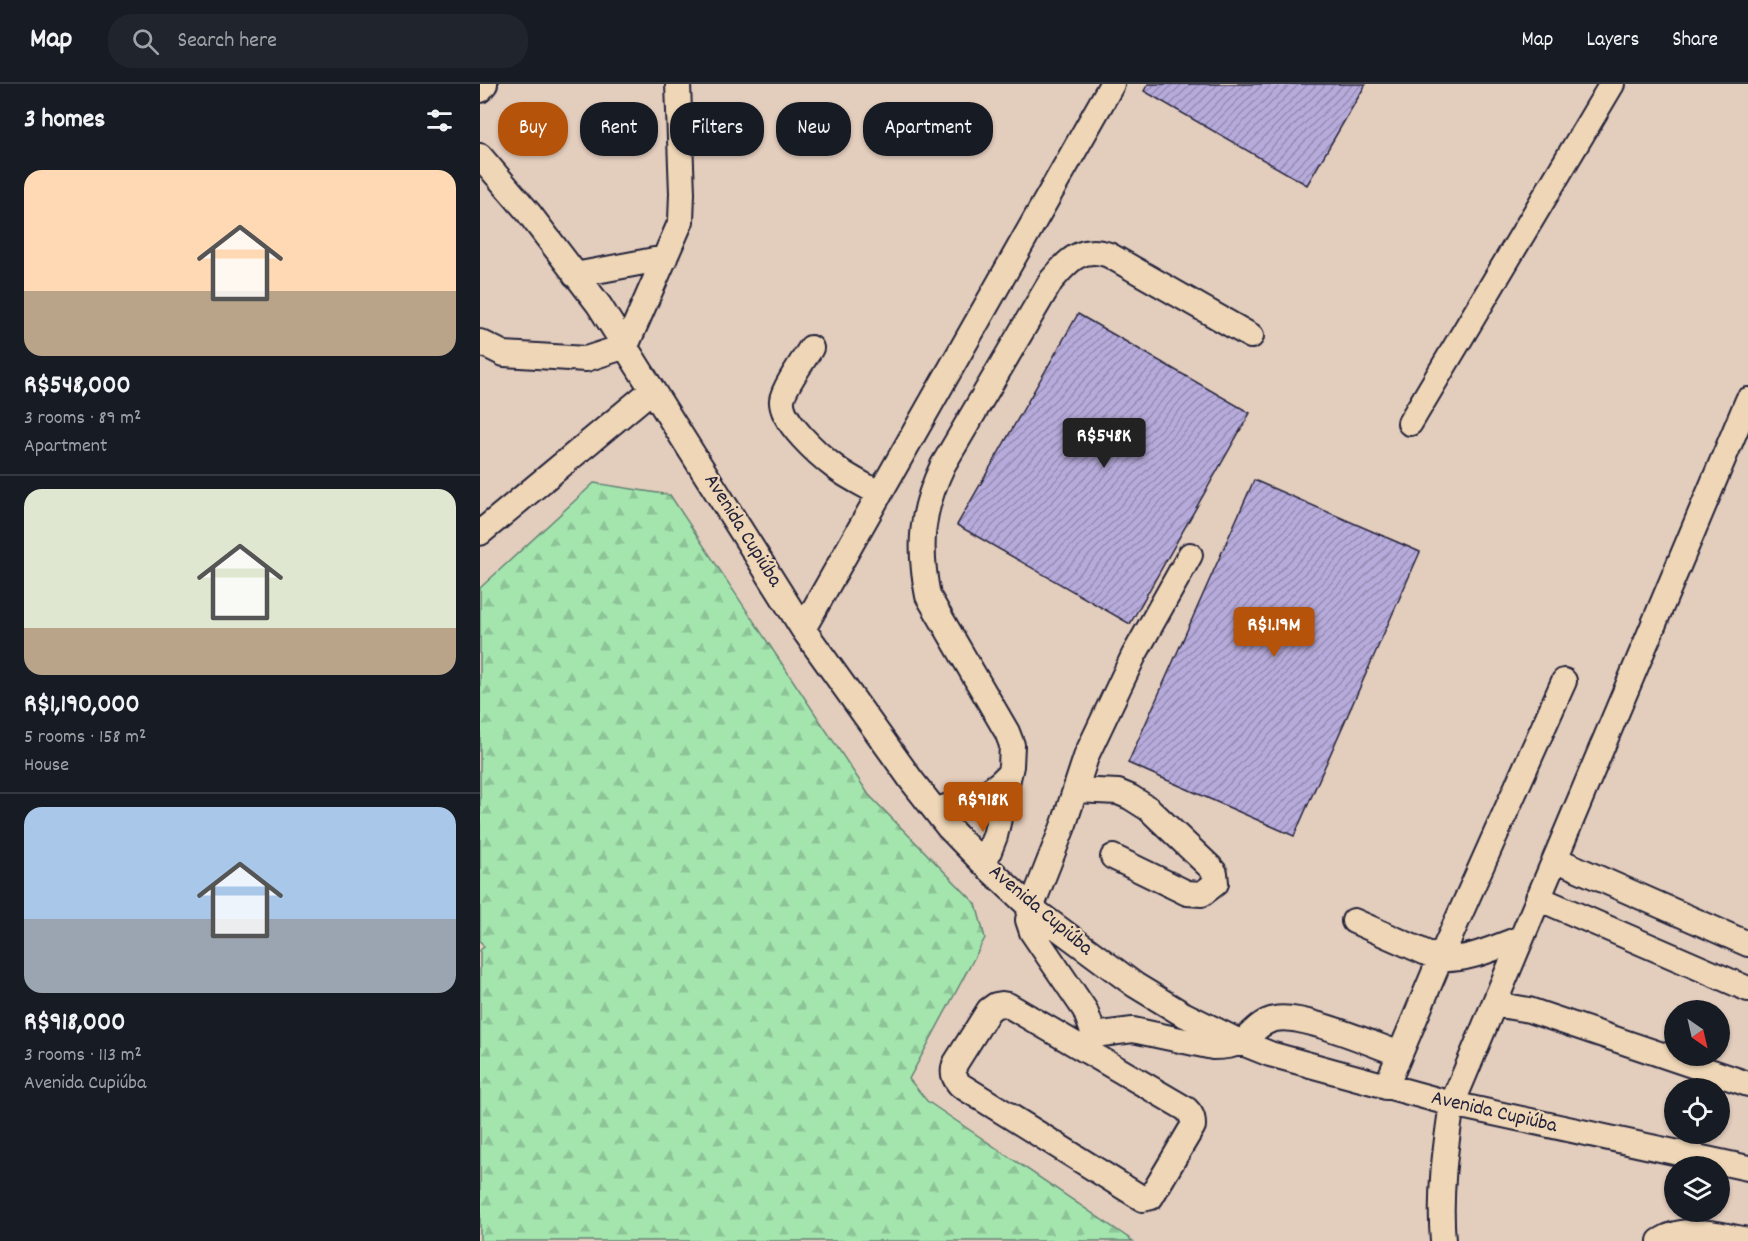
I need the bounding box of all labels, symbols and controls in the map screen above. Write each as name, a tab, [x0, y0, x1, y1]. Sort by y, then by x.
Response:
search box	[108, 14, 528, 68]
text: Map	[30, 21, 72, 61]
icon: search	[129, 25, 162, 58]
text: Search here	[177, 26, 277, 57]
text: Map	[1522, 26, 1553, 56]
text: Layers	[1586, 26, 1639, 56]
text: Share	[1672, 26, 1718, 56]
text: 3 homes	[24, 102, 105, 139]
chip: Buy	[498, 102, 568, 156]
chip: Rent	[580, 102, 658, 156]
chip: Filters	[670, 102, 764, 156]
chip: New	[776, 102, 851, 156]
chip: Apartment	[863, 102, 993, 156]
icon: filters	[423, 104, 456, 137]
icon: home	[186, 209, 294, 317]
text: R$548,000	[24, 368, 131, 405]
text: 3 rooms · 89 m²	[24, 405, 141, 433]
pin: R$548K	[1055, 418, 1153, 469]
text: R$548K	[1077, 423, 1131, 451]
text: Apartment	[24, 433, 107, 461]
street label: Avenida Cupiúba	[695, 469, 789, 594]
icon: home	[186, 528, 294, 636]
pin: R$1.19M	[1219, 607, 1329, 658]
text: R$1.19M	[1248, 612, 1300, 640]
text: R$1,190,000	[24, 687, 140, 724]
text: 5 rooms · 158 m²	[24, 724, 146, 752]
text: House	[24, 752, 69, 780]
pin: R$918K	[934, 782, 1032, 833]
text: R$918K	[958, 787, 1008, 815]
icon: home	[186, 846, 294, 954]
street label: Avenida Cupiúba	[981, 858, 1100, 965]
north arrow	[1664, 1000, 1730, 1066]
map controls	[1664, 1000, 1730, 1222]
text: R$918,000	[24, 1005, 125, 1042]
text: 3 rooms · 113 m²	[24, 1042, 142, 1070]
text: Avenida Cupiúba	[24, 1070, 146, 1098]
button: locate	[1664, 1078, 1730, 1144]
street label: Avenida Cupiúba	[1428, 1084, 1561, 1142]
button: layers	[1664, 1156, 1730, 1222]

